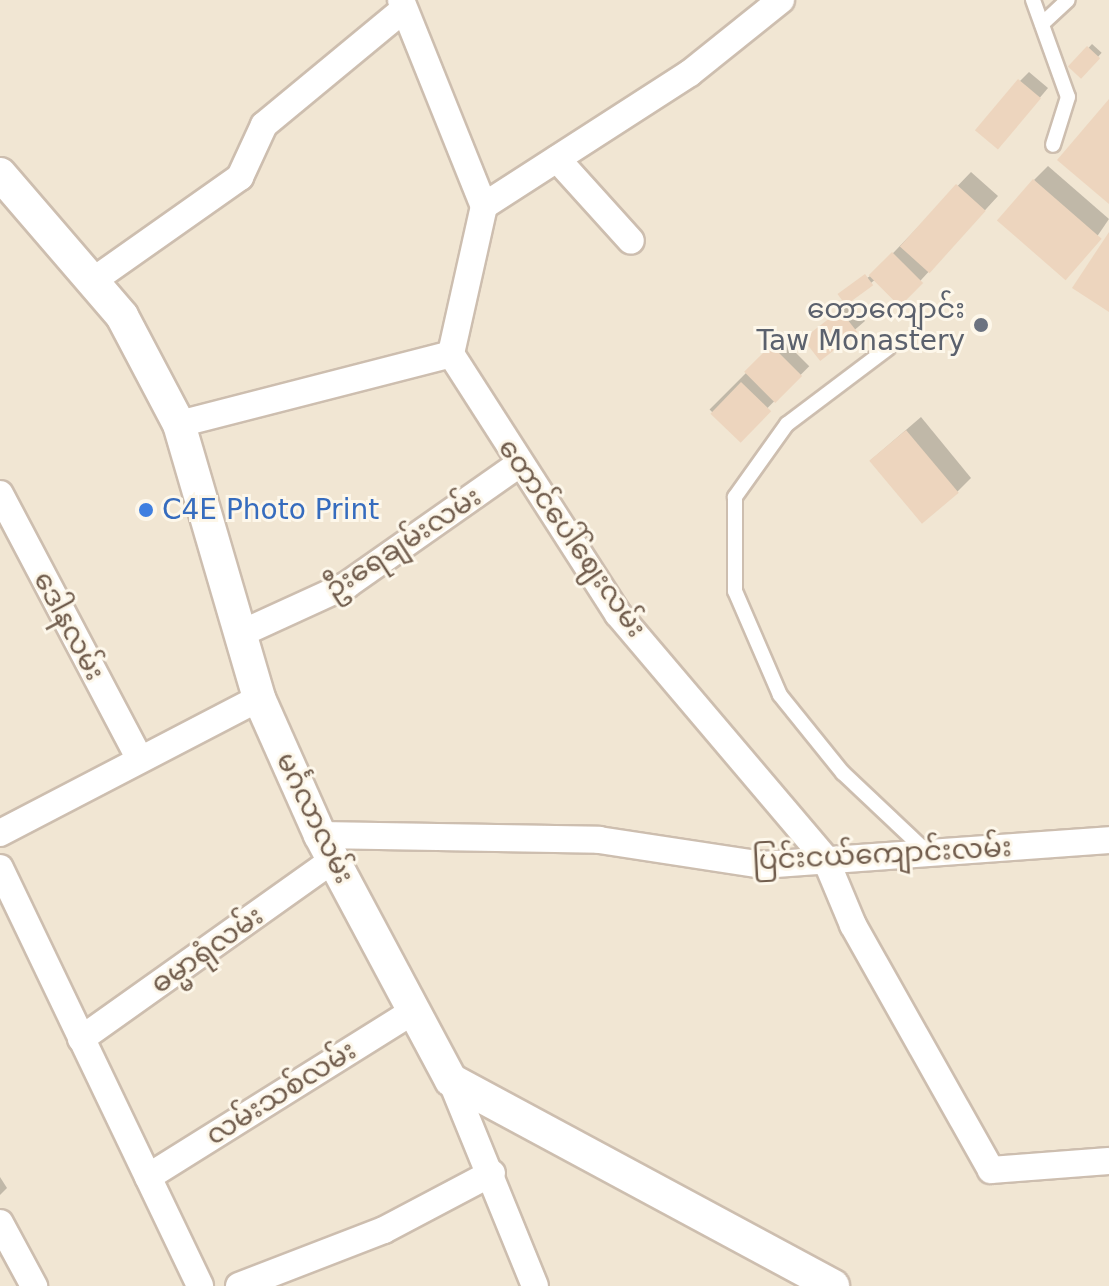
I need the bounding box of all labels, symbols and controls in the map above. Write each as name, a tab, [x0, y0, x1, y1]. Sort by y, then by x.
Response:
place label: တောကျောင်း Taw Monastery	[757, 292, 965, 358]
marker: တောကျောင်း Taw Monastery	[972, 316, 990, 334]
street label: တောင်ပေါ်ဈေးလမ်း	[491, 432, 653, 644]
street label: ဦးရေချမ်းလမ်း	[319, 480, 487, 606]
place label: C4E Photo Print	[162, 493, 379, 527]
marker: C4E Photo Print	[137, 501, 155, 519]
street label: ဒေါနလမ်း	[26, 566, 112, 686]
street label: မင်္ဂလာလမ်း	[269, 747, 361, 889]
street label: ပြင်းငယ်ကျောင်းလမ်း	[751, 830, 1013, 878]
street label: ဓမ္မာရုံလမ်း	[144, 899, 270, 1001]
street label: လမ်းသစ်လမ်း	[200, 1034, 362, 1152]

